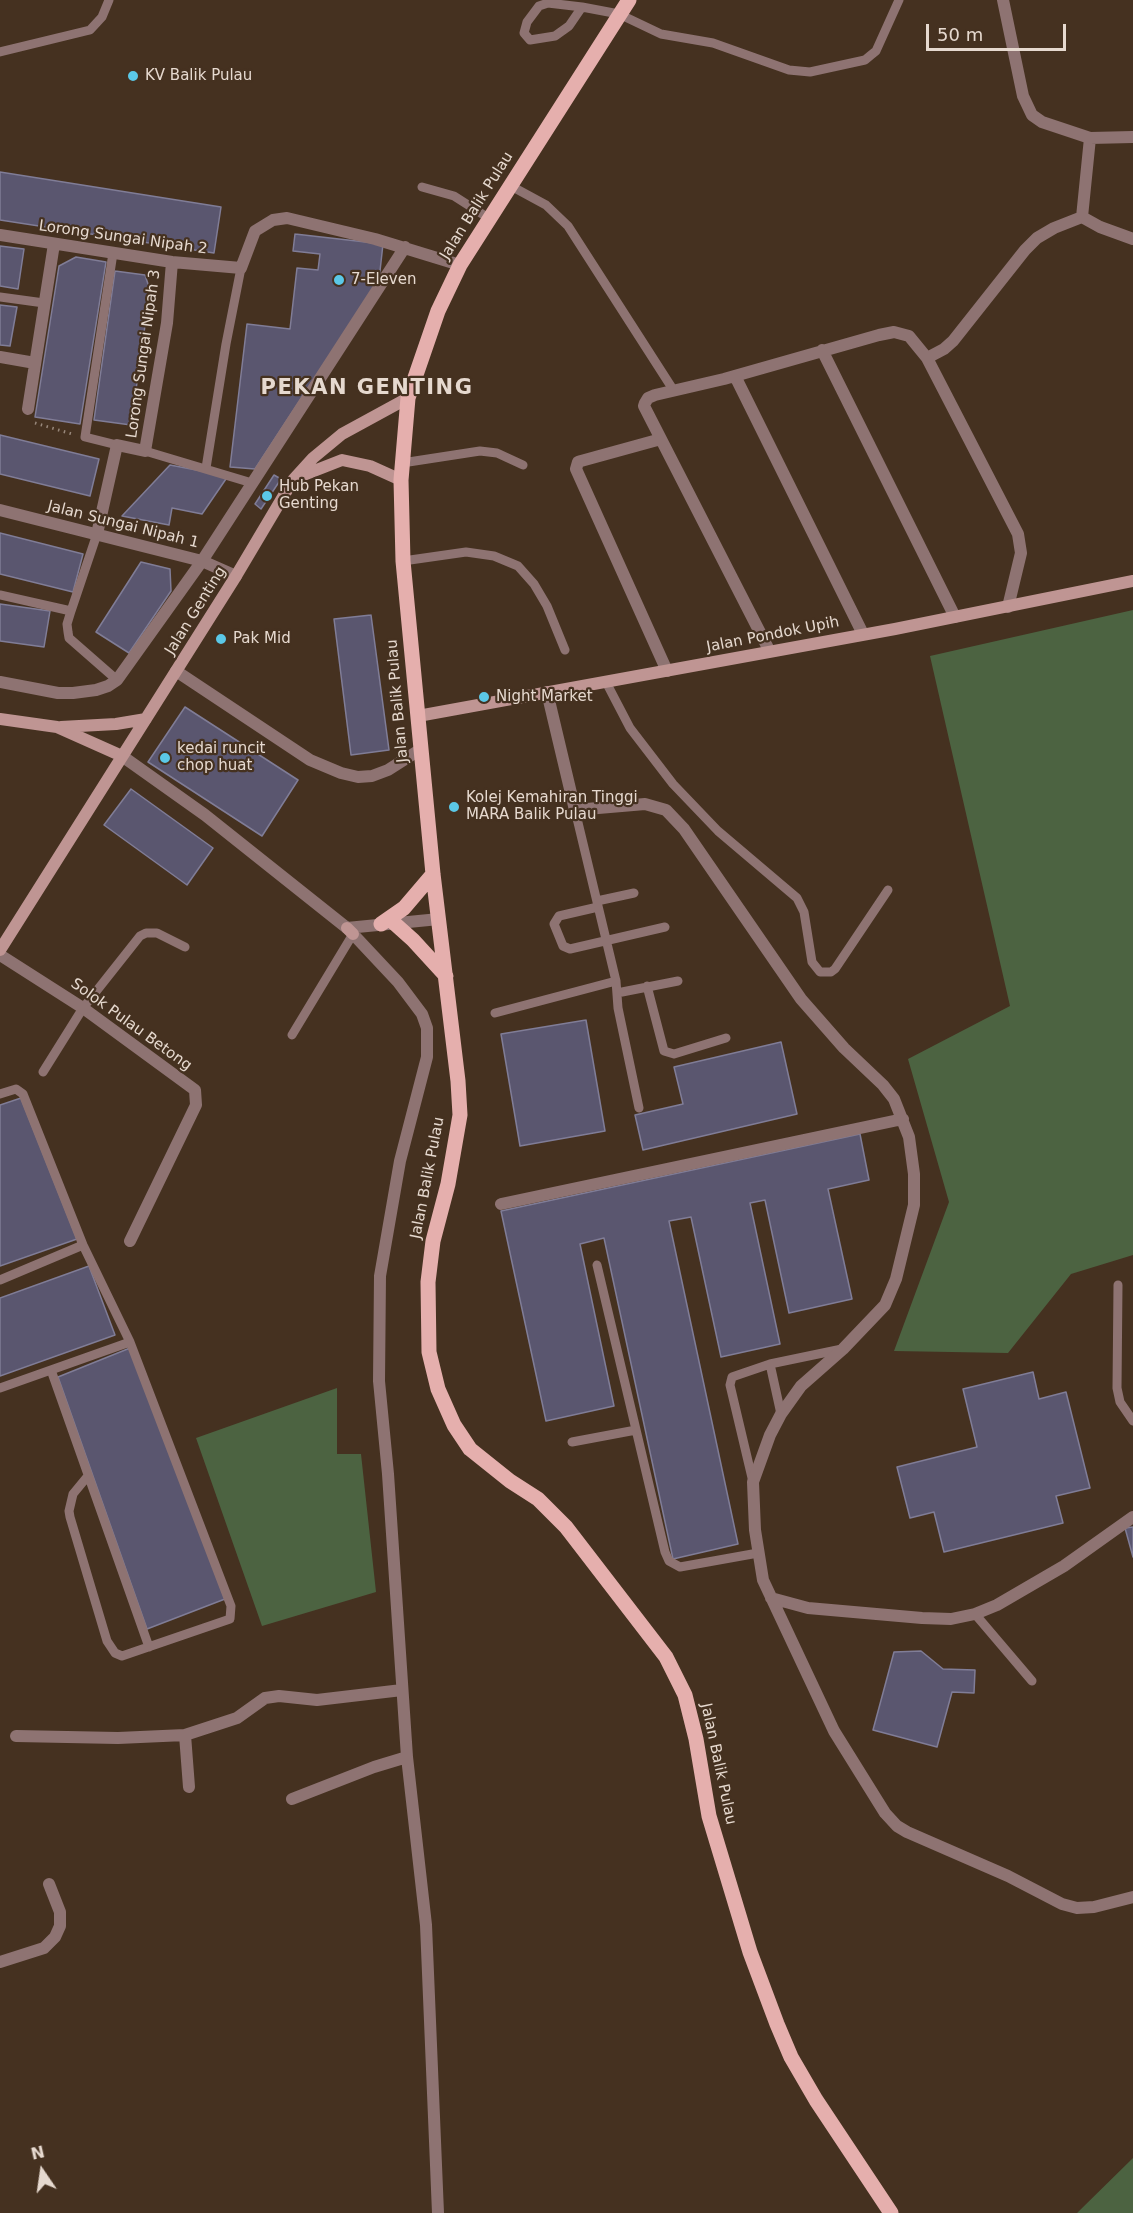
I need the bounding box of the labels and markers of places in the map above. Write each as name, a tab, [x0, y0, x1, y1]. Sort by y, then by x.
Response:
place label: KV Balik Pulau	[145, 67, 252, 85]
marker: KV Balik Pulau	[126, 69, 140, 83]
place label: 7-Eleven	[351, 271, 416, 289]
marker: 7-Eleven	[332, 273, 346, 287]
place label: Hub Pekan Genting	[279, 478, 359, 513]
marker: Hub Pekan Genting	[260, 489, 274, 503]
place label: Pak Mid	[233, 630, 291, 648]
marker: Pak Mid	[214, 632, 228, 646]
place label: Night Market	[496, 688, 593, 706]
marker: Night Market	[477, 690, 491, 704]
place label: kedai runcit chop huat	[177, 740, 266, 775]
marker: kedai runcit chop huat	[158, 751, 172, 765]
place label: Kolej Kemahiran Tinggi MARA Balik Pulau	[466, 789, 638, 824]
marker: Kolej Kemahiran Tinggi MARA Balik Pulau	[447, 800, 461, 814]

